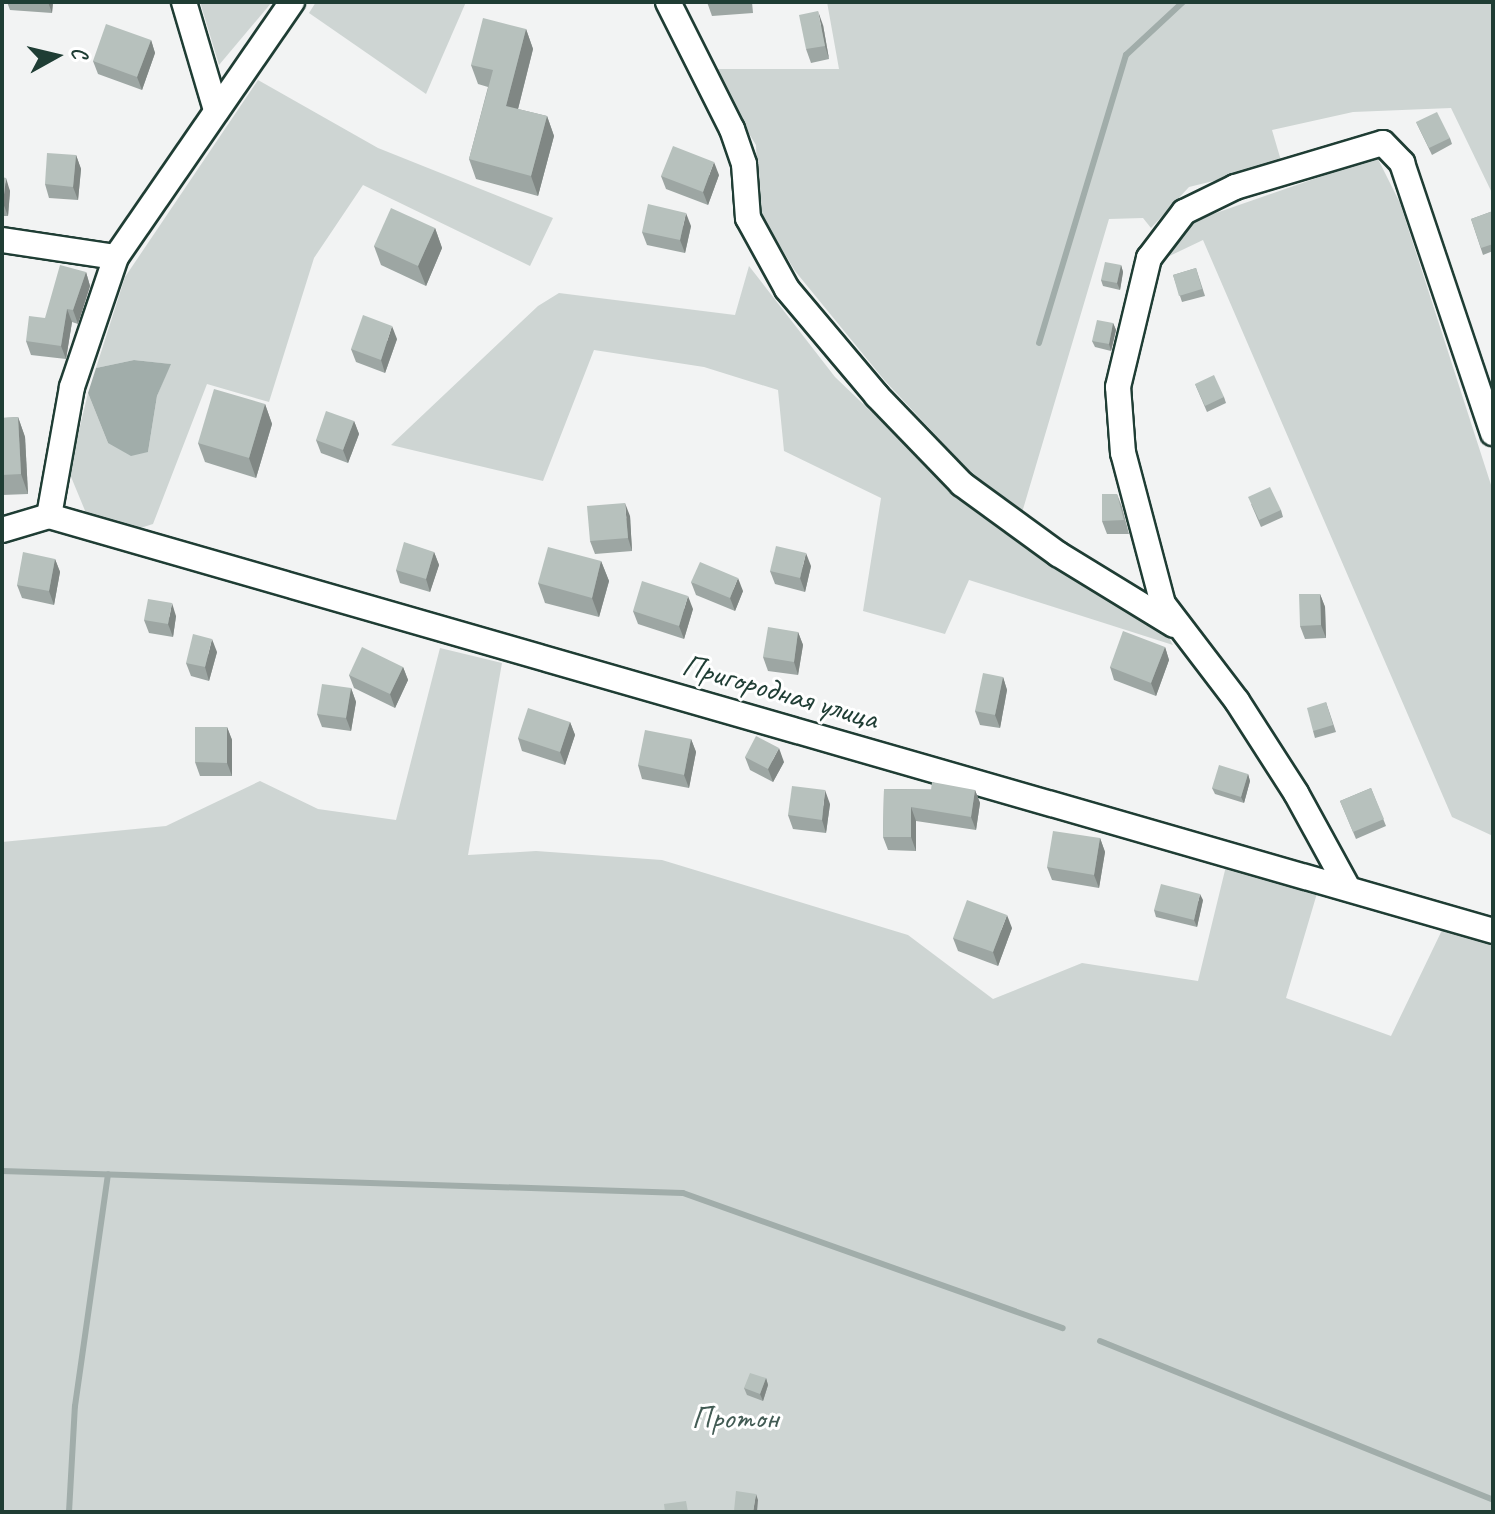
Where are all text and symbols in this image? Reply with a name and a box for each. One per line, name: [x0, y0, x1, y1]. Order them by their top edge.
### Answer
north arrow: [16, 16, 96, 96]
text: С: [65, 45, 94, 60]
street label: Пригородная улица: [677, 645, 883, 739]
park label: Протон: [692, 1399, 778, 1437]

